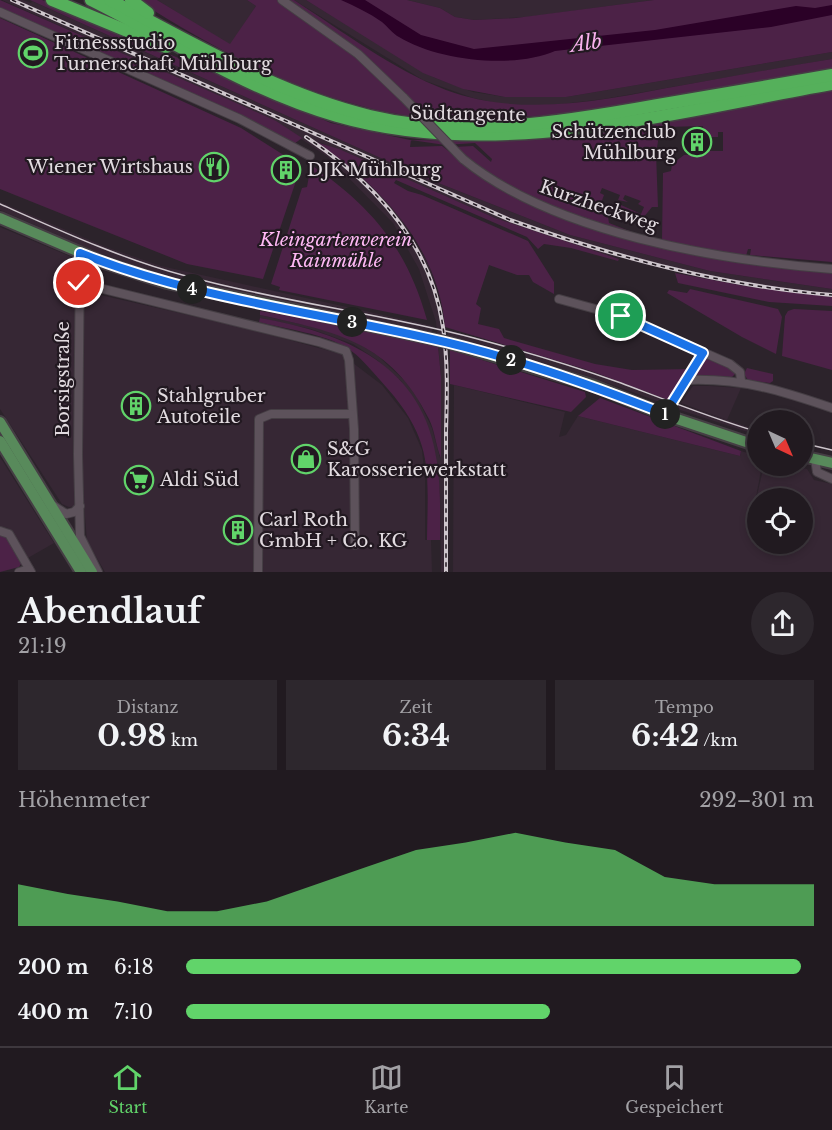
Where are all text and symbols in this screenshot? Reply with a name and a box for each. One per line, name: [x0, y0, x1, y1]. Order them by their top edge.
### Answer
water label: Alb: [566, 29, 603, 57]
place label: Fitnessstudio Turnerschaft Mühlburg: [54, 32, 272, 75]
sports icon: Fitnessstudio Turnerschaft Mühlburg: [17, 37, 49, 69]
street label: Südtangente: [410, 102, 526, 126]
place label: Schützenclub Mühlburg: [551, 121, 676, 164]
building icon: Schützenclub Mühlburg: [681, 126, 713, 158]
restaurant icon: Wiener Wirtshaus: [198, 151, 230, 183]
building icon: DJK Mühlburg: [270, 154, 302, 186]
place label: Wiener Wirtshaus: [26, 156, 193, 178]
place label: DJK Mühlburg: [307, 159, 442, 181]
street label: Kurzheckweg: [537, 175, 661, 237]
park label: Kleingartenverein Rainmühle: [259, 229, 412, 272]
pin: [53, 257, 104, 308]
icon: check: [62, 266, 95, 299]
pin: 4: [177, 274, 207, 304]
text: 4: [187, 279, 197, 299]
pin: [595, 290, 646, 341]
icon: arrive: [604, 299, 637, 332]
pin: 3: [337, 307, 367, 337]
text: 3: [347, 312, 357, 332]
street label: Borsigstraße: [52, 321, 74, 437]
pin: 2: [496, 345, 526, 375]
text: 2: [506, 350, 516, 370]
place label: Stahlgruber Autoteile: [156, 385, 266, 428]
building icon: Stahlgruber Autoteile: [120, 390, 152, 422]
pin: 1: [650, 399, 680, 429]
text: 1: [662, 404, 668, 424]
north arrow: [747, 410, 813, 476]
map controls: [747, 410, 813, 554]
place label: S&G Karosseriewerkstatt: [327, 438, 506, 481]
shop icon: S&G Karosseriewerkstatt: [290, 443, 322, 475]
supermarket icon: Aldi Süd: [123, 464, 155, 496]
place label: Aldi Süd: [159, 469, 239, 491]
button: locate: [747, 488, 813, 554]
place label: Carl Roth GmbH + Co. KG: [259, 509, 408, 552]
building icon: Carl Roth GmbH + Co. KG: [222, 514, 254, 546]
text: Abendlauf: [18, 591, 202, 632]
button: share: [751, 592, 814, 655]
text: 21:19: [18, 634, 67, 658]
text: Distanz: [117, 697, 179, 717]
text: Zeit: [399, 697, 432, 717]
text: Tempo: [655, 697, 714, 717]
text: 0.98: [97, 717, 166, 754]
text: 6:34: [382, 717, 450, 754]
text: 6:42: [631, 717, 699, 754]
text: km: [166, 730, 198, 750]
text: /km: [699, 730, 738, 750]
text: Höhenmeter: [18, 788, 150, 812]
text: 292–301 m: [699, 788, 814, 812]
text: 200 m: [18, 955, 89, 979]
text: 6:18: [114, 955, 154, 979]
text: 400 m: [18, 1000, 89, 1024]
text: 7:10: [114, 1000, 153, 1024]
tab: Start: [108, 1061, 147, 1117]
tab: Karte: [364, 1061, 408, 1117]
tab: Gespeichert: [625, 1061, 724, 1117]

